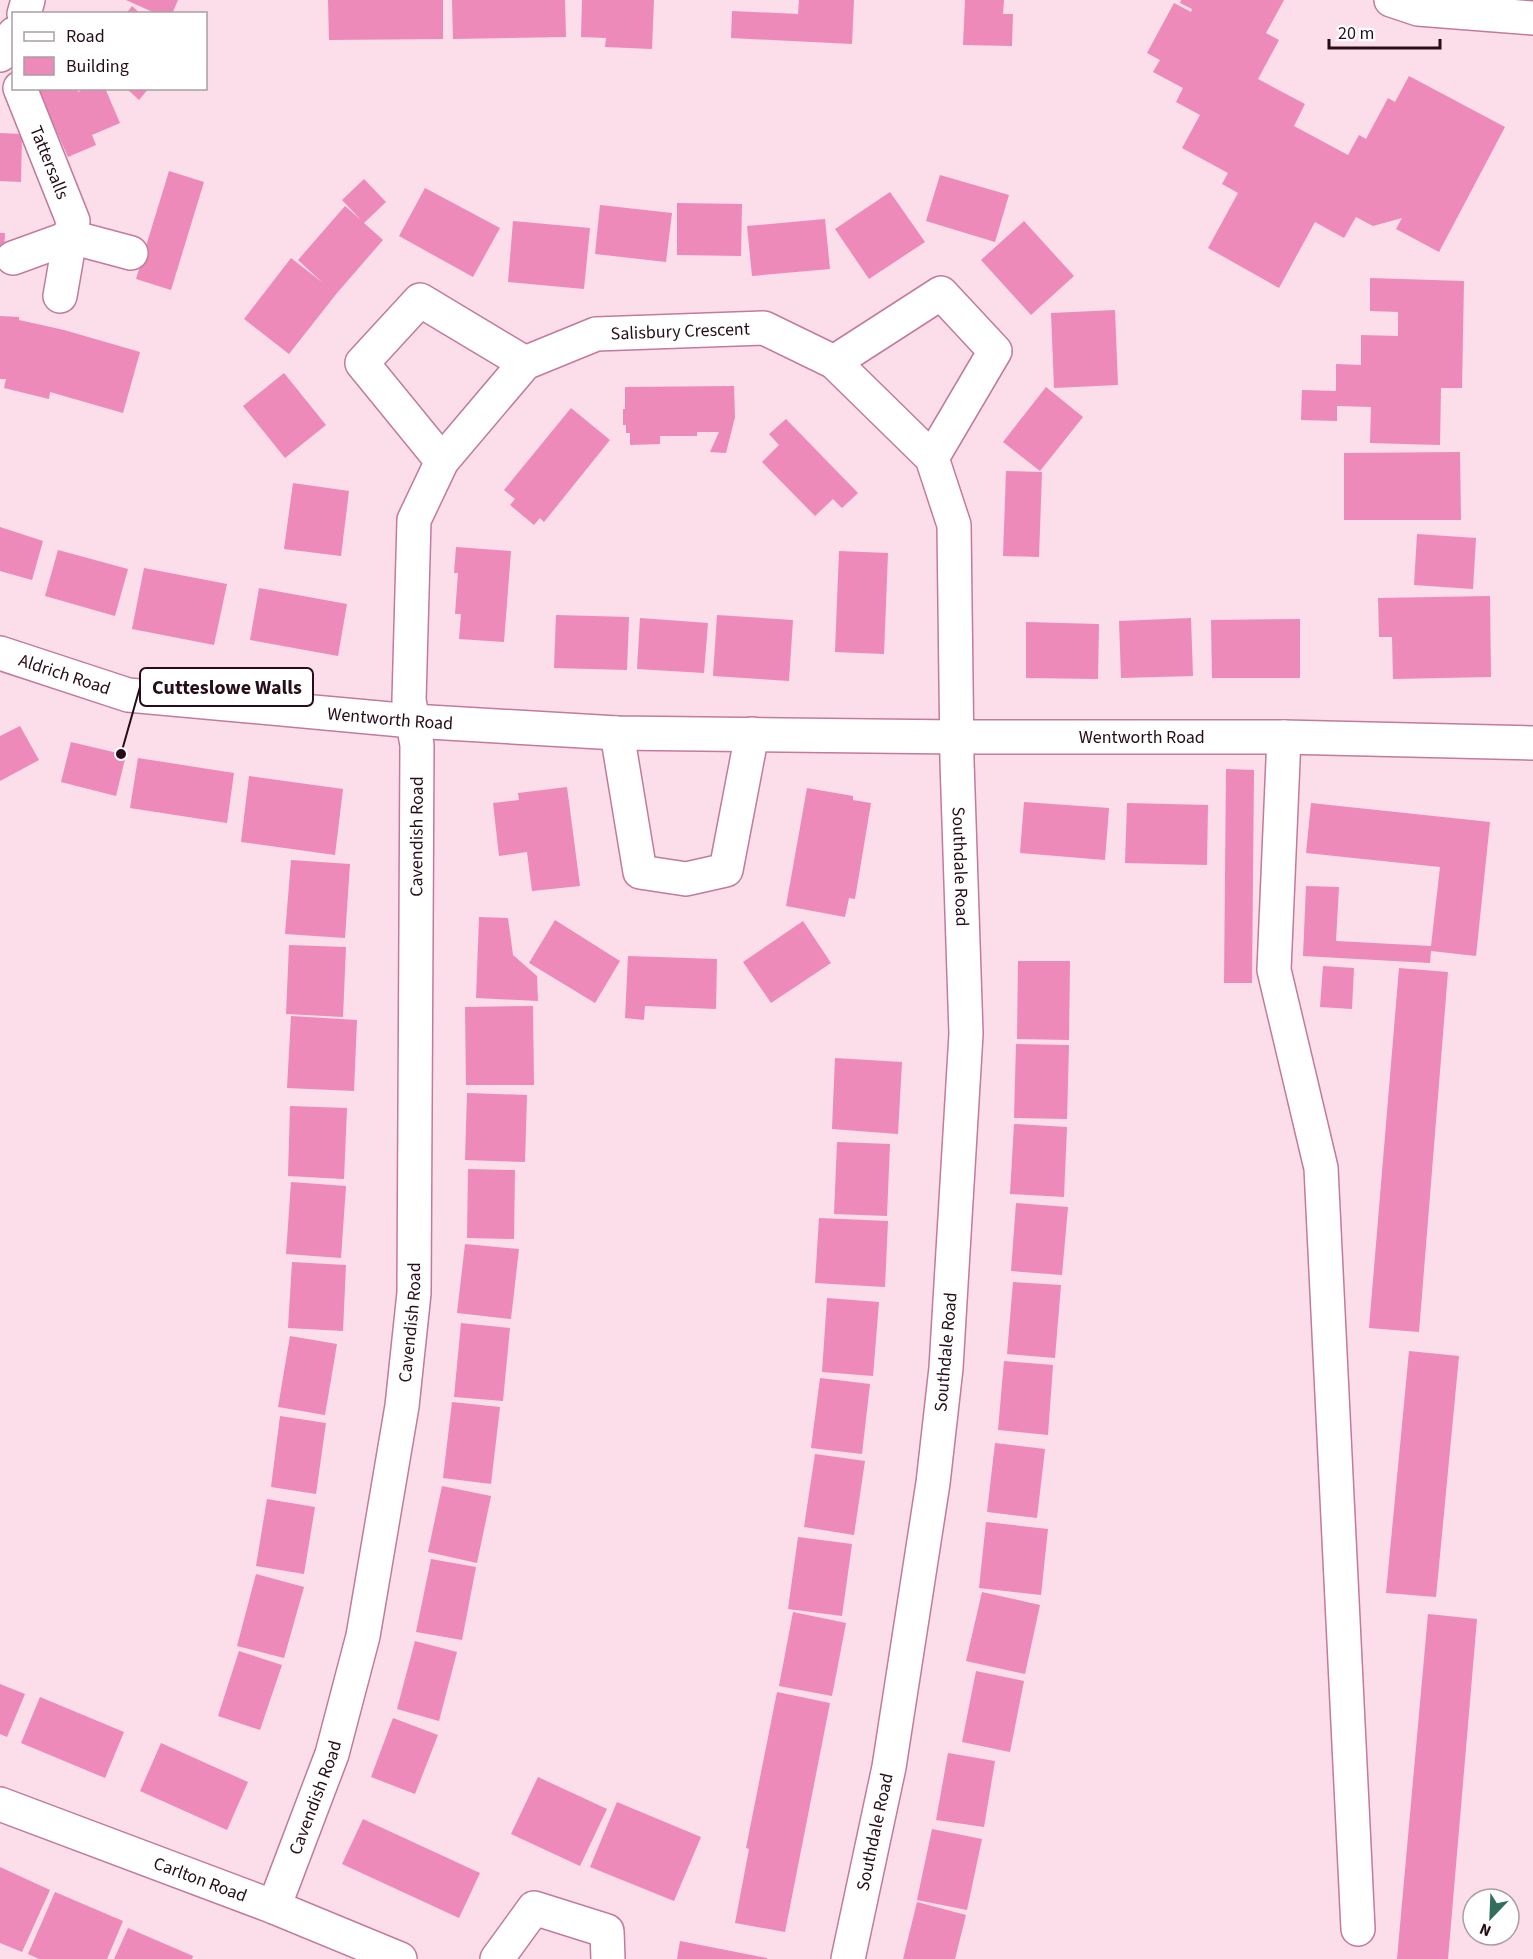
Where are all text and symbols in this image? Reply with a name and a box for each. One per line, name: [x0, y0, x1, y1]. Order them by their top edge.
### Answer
legend: [12, 12, 207, 90]
scale bar: [1329, 12, 1440, 50]
text: 20 m: [1338, 21, 1374, 46]
text: Road: [66, 24, 105, 49]
text: Building: [66, 54, 129, 79]
street label: Tattersalls: [24, 122, 76, 203]
street label: Salisbury Crescent: [610, 316, 750, 346]
street label: Aldrich Road: [15, 647, 114, 701]
callout: Cutteslowe Walls: [140, 668, 313, 706]
text: Cutteslowe Walls: [152, 674, 302, 702]
street label: Wentworth Road: [326, 701, 454, 736]
street label: Wentworth Road: [1079, 725, 1205, 750]
street label: Cavendish Road: [404, 776, 429, 897]
street label: Southdale Road: [946, 806, 975, 927]
street label: Cavendish Road: [392, 1262, 427, 1384]
street label: Southdale Road: [928, 1291, 964, 1413]
street label: Cavendish Road: [282, 1738, 348, 1858]
street label: Southdale Road: [850, 1771, 900, 1893]
street label: Carlton Road: [150, 1850, 251, 1908]
north arrow: [1461, 1887, 1521, 1947]
text: N: [1476, 1918, 1495, 1942]

